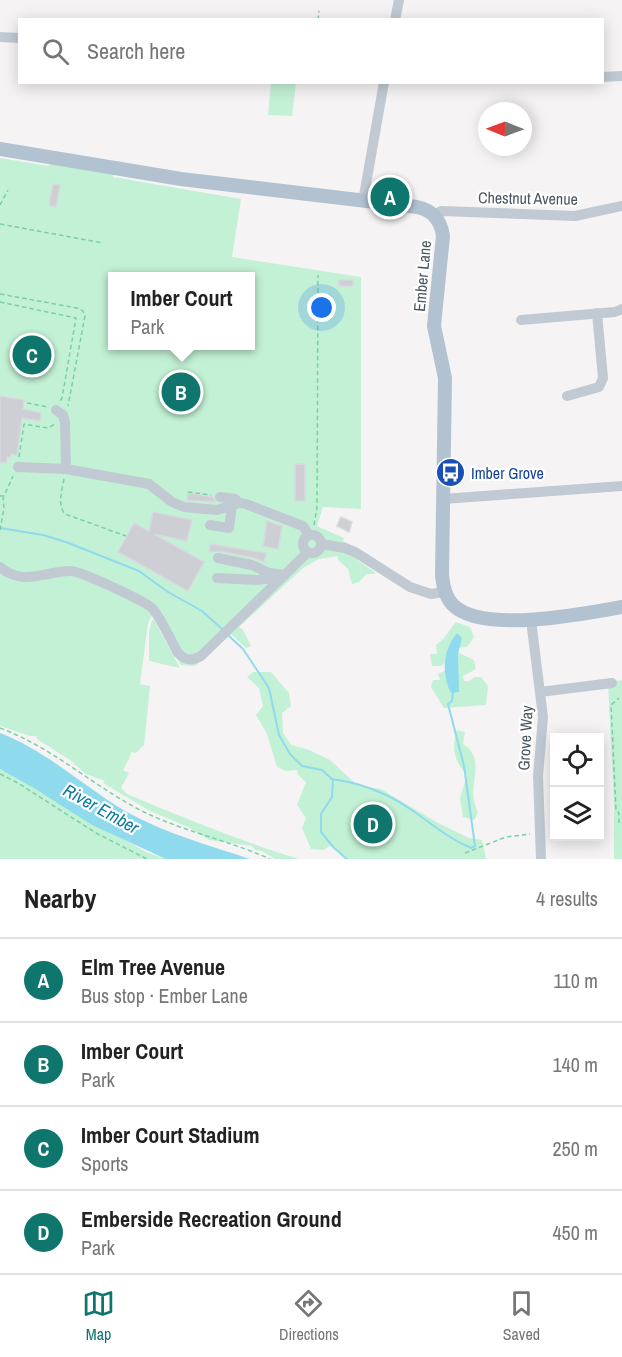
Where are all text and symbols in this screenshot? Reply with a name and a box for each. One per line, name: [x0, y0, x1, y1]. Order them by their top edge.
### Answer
search box: [18, 18, 604, 84]
icon: search: [39, 35, 72, 68]
text: Search here: [87, 36, 185, 66]
north arrow: [478, 102, 532, 156]
pin: A: [370, 174, 410, 220]
street label: Chestnut Avenue: [478, 186, 578, 210]
street label: Ember Lane: [408, 239, 436, 313]
popup: [108, 272, 255, 350]
text: Imber Court: [130, 283, 233, 313]
your location: [307, 293, 336, 322]
text: Park: [130, 313, 164, 340]
pin: C: [12, 332, 51, 378]
pin: B: [162, 370, 201, 414]
bus stop icon: Imber Grove: [434, 457, 466, 489]
place label: Imber Grove: [471, 462, 544, 484]
street label: Grove Way: [512, 704, 538, 771]
map controls: [550, 733, 604, 841]
button: locate: [550, 733, 604, 787]
water label: River Ember: [59, 778, 144, 840]
button: layers: [550, 787, 604, 841]
pin: D: [354, 802, 392, 846]
text: Nearby: [24, 881, 96, 916]
text: 4 results: [536, 885, 598, 912]
text: Elm Tree Avenue: [81, 952, 225, 982]
text: A: [38, 967, 49, 994]
text: 110 m: [554, 967, 598, 994]
text: Bus stop · Ember Lane: [81, 982, 248, 1009]
text: Imber Court: [81, 1036, 183, 1066]
text: B: [38, 1051, 49, 1078]
text: 140 m: [552, 1051, 598, 1078]
text: Park: [81, 1066, 115, 1093]
text: Imber Court Stadium: [81, 1120, 259, 1150]
text: C: [38, 1135, 49, 1162]
text: 250 m: [552, 1135, 598, 1162]
text: Sports: [81, 1150, 128, 1177]
text: Emberside Recreation Ground: [81, 1204, 342, 1234]
text: D: [38, 1219, 49, 1246]
text: 450 m: [552, 1219, 598, 1246]
text: Park: [81, 1234, 115, 1261]
tab: Map: [82, 1287, 115, 1345]
tab: Directions: [279, 1287, 339, 1345]
tab: Saved: [503, 1287, 540, 1345]

